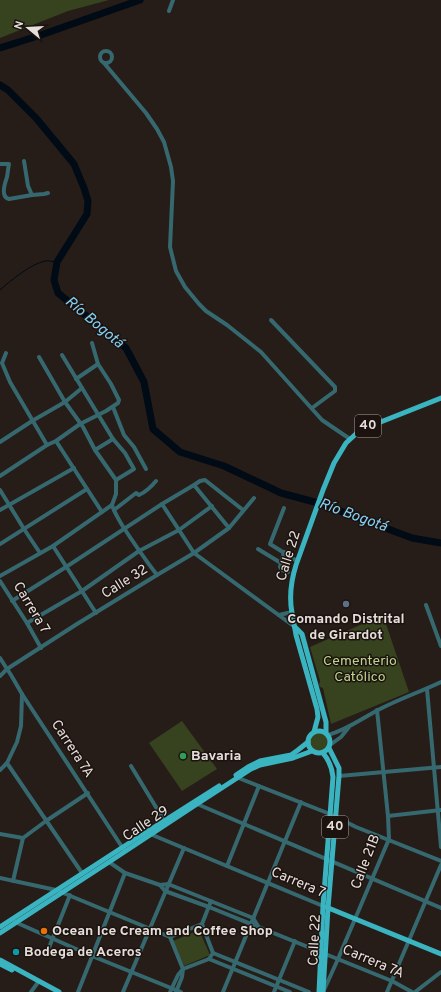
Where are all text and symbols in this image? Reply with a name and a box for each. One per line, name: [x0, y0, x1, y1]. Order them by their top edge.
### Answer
north arrow: [8, 8, 48, 48]
text: N: [12, 19, 27, 31]
water label: Río Bogotá: [61, 293, 128, 354]
road number: 40: [355, 415, 381, 437]
water label: Río Bogotá: [316, 495, 391, 538]
street label: Calle 22: [273, 529, 305, 583]
street label: Calle 32: [99, 561, 151, 603]
street label: Carrera 7: [9, 579, 53, 637]
marker: Comando Distrital de Girardot: [341, 599, 351, 609]
place label: Comando Distrital de Girardot: [287, 611, 405, 644]
park label: Cementerio Católico: [323, 653, 397, 686]
street label: Carrera 7A: [47, 717, 97, 781]
place label: Bavaria: [191, 748, 241, 765]
marker: Bavaria: [178, 751, 188, 761]
street label: Calle 29: [120, 803, 172, 845]
road number: 40: [322, 816, 348, 838]
street label: Calle 21B: [348, 832, 384, 892]
street label: Carrera 7: [268, 864, 328, 902]
street label: Calle 22: [305, 914, 325, 966]
place label: Ocean Ice Cream and Coffee Shop: [52, 923, 273, 940]
marker: Ocean Ice Cream and Coffee Shop: [39, 926, 49, 936]
street label: Carrera 7A: [340, 941, 406, 983]
place label: Bodega de Aceros: [24, 944, 142, 961]
marker: Bodega de Aceros: [11, 947, 21, 957]

